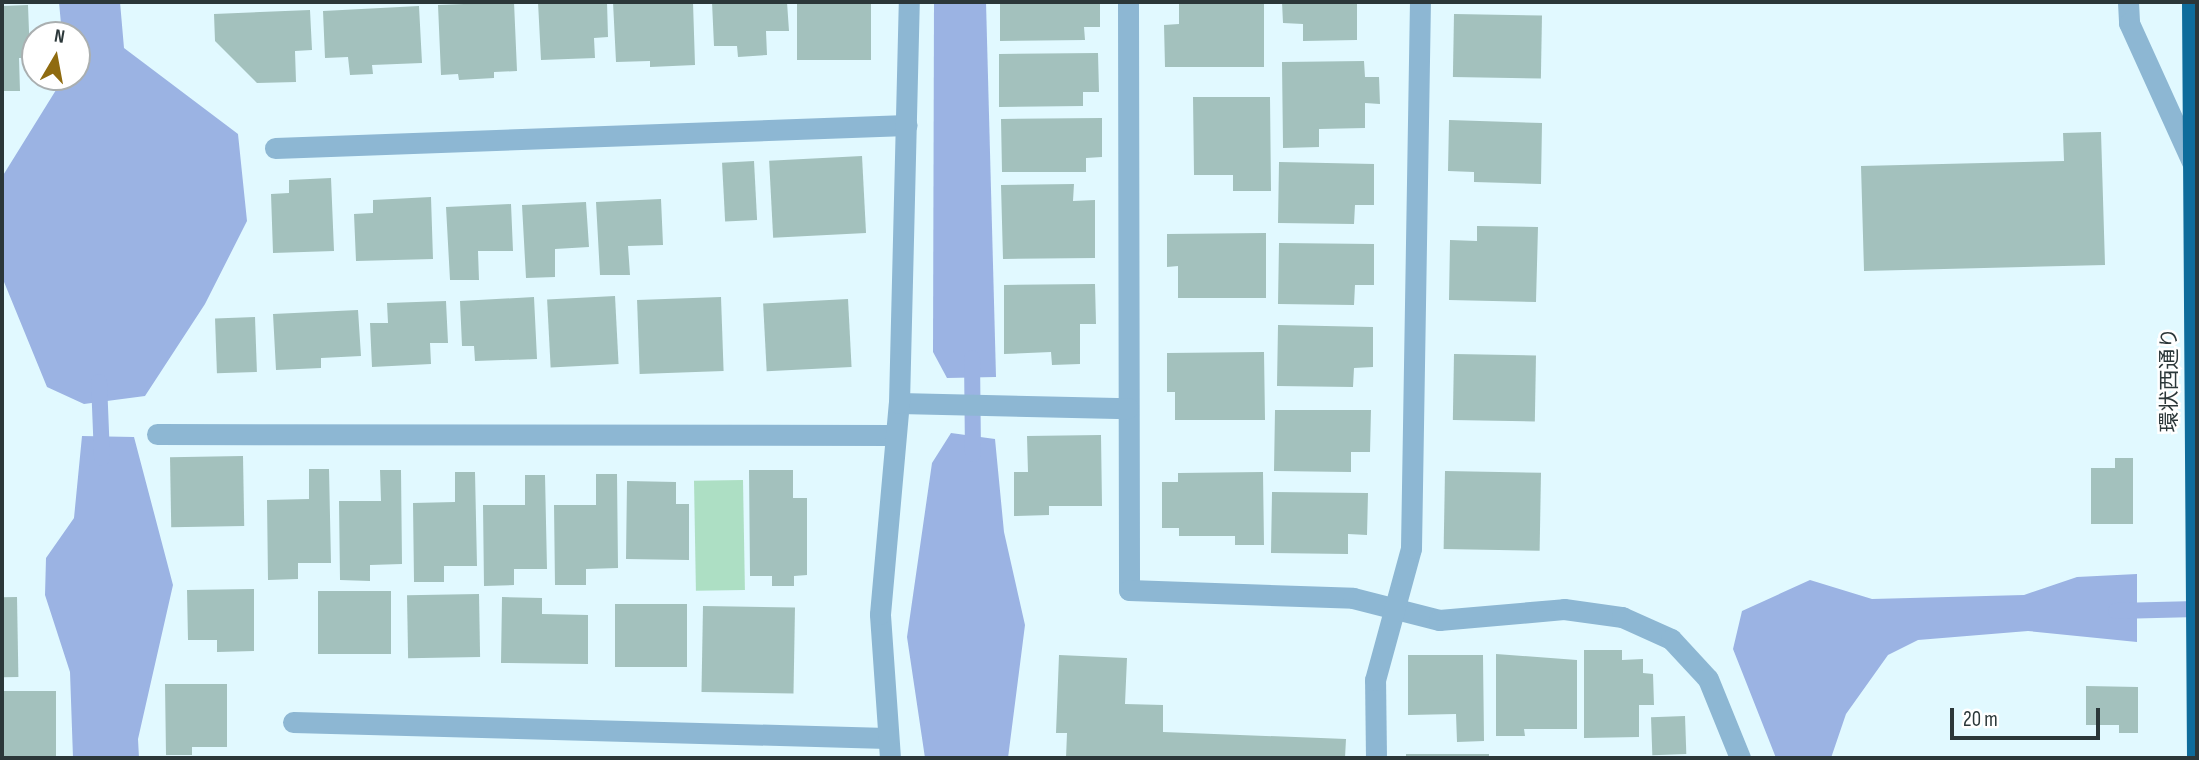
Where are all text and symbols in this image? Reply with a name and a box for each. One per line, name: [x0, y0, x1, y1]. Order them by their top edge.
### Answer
north arrow: [21, 21, 91, 91]
text: N: [52, 25, 66, 49]
street label: 環状西通り: [2157, 328, 2183, 432]
scale bar: [1954, 694, 2104, 738]
text: 20 m: [1963, 707, 1998, 732]

